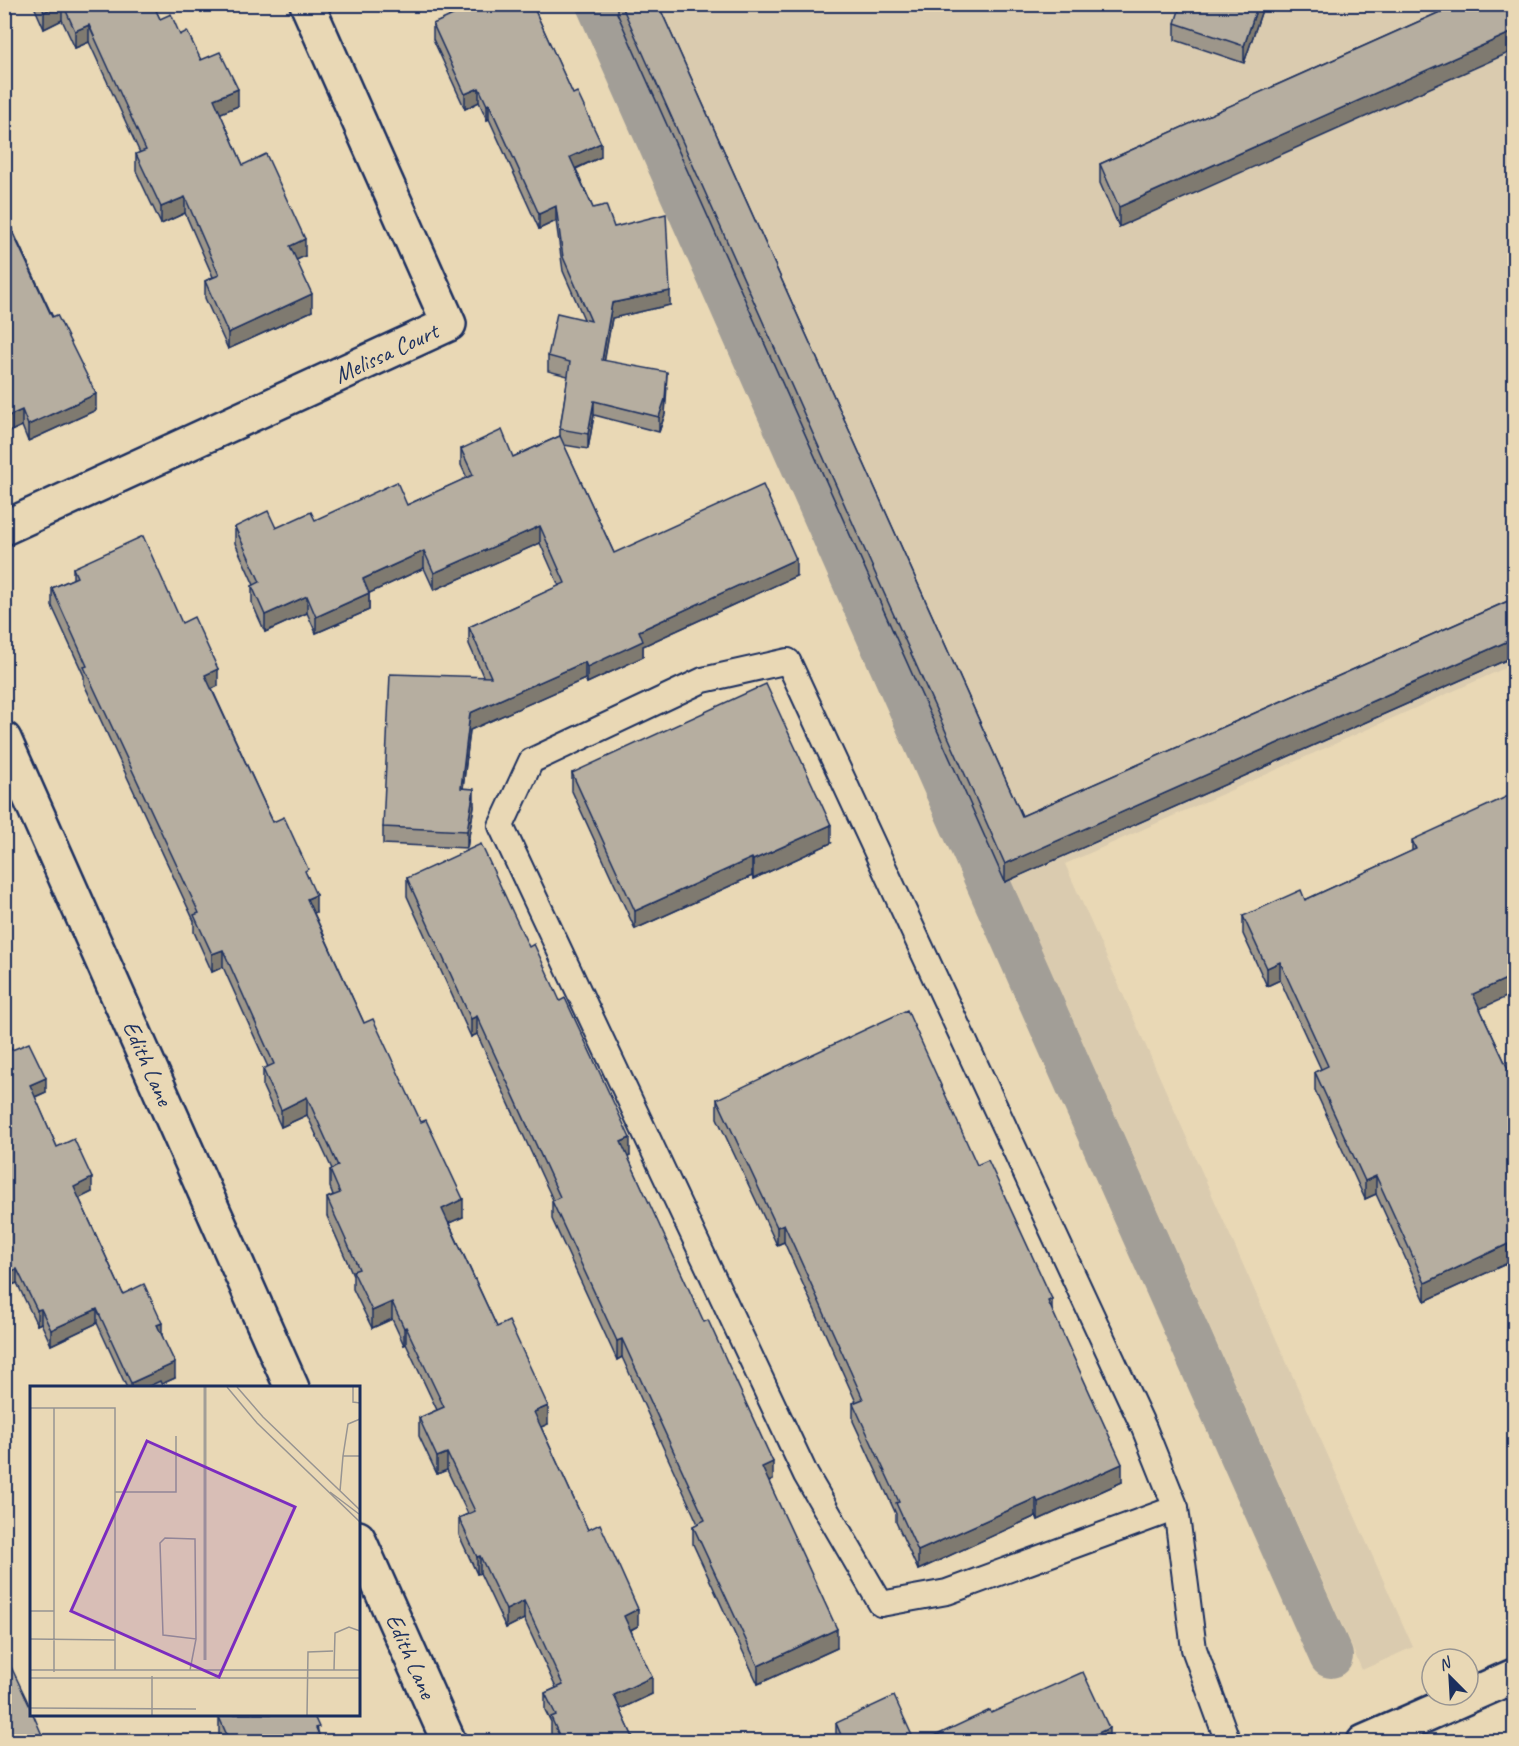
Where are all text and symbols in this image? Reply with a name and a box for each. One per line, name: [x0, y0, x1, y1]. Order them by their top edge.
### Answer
street label: Melissa Court: [329, 315, 445, 390]
street label: Edith Lane: [116, 1016, 181, 1112]
inset map: [30, 1386, 360, 1716]
street label: Edith Lane: [379, 1609, 444, 1705]
north arrow: [1420, 1647, 1480, 1707]
text: N: [1436, 1652, 1456, 1675]

